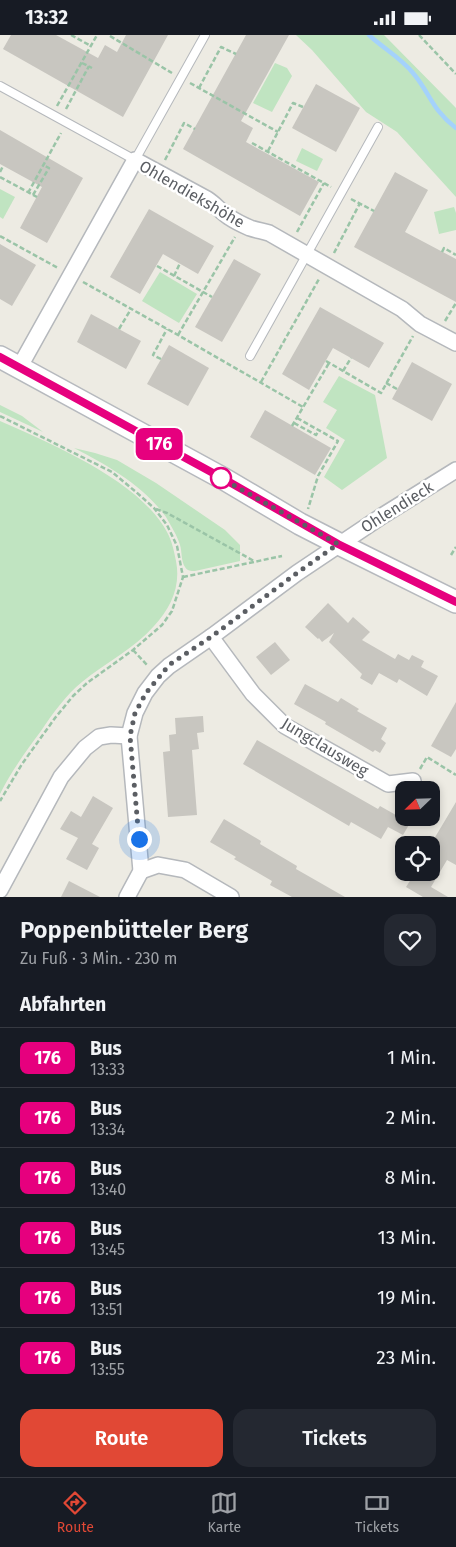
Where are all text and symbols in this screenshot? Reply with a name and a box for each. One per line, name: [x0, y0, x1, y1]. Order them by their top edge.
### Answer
text: 13:32: [25, 6, 68, 29]
street label: Ohlendiekshöhe: [136, 156, 248, 232]
line badge: 176: [130, 428, 188, 460]
text: 176: [146, 433, 172, 455]
unlabelled marker: [210, 467, 232, 489]
street label: Ohlendieck: [357, 477, 437, 537]
street label: Jungclausweg: [278, 714, 372, 781]
north arrow: [395, 781, 440, 826]
map controls: [395, 781, 440, 881]
your location: [127, 827, 152, 852]
button: locate: [395, 836, 440, 881]
button: heart: [384, 914, 436, 966]
text: Poppenbütteler Berg: [20, 916, 248, 944]
text: Zu Fuß · 3 Min. · 230 m: [20, 949, 177, 968]
text: Abfahrten: [20, 993, 106, 1016]
text: Bus: [90, 1037, 122, 1060]
text: 1 Min.: [387, 1046, 436, 1069]
text: 176: [34, 1047, 61, 1069]
text: 13:33: [90, 1060, 125, 1079]
text: Bus: [90, 1097, 122, 1120]
text: 2 Min.: [386, 1106, 436, 1129]
text: 176: [34, 1107, 61, 1129]
text: 13:34: [90, 1120, 125, 1139]
text: Bus: [90, 1157, 122, 1180]
text: 8 Min.: [385, 1166, 436, 1189]
text: 176: [34, 1167, 61, 1189]
text: 13:40: [90, 1180, 126, 1199]
text: Bus: [90, 1217, 122, 1240]
text: 13 Min.: [377, 1226, 436, 1249]
text: 176: [34, 1227, 61, 1249]
text: 13:45: [90, 1240, 125, 1259]
text: Bus: [90, 1277, 122, 1300]
text: 19 Min.: [377, 1286, 436, 1309]
text: 176: [34, 1287, 61, 1309]
text: 13:51: [90, 1300, 123, 1319]
text: Bus: [90, 1337, 122, 1360]
text: 23 Min.: [376, 1346, 436, 1369]
text: 176: [34, 1347, 61, 1369]
text: 13:55: [90, 1360, 125, 1379]
button: Route: [20, 1409, 223, 1467]
button: Tickets: [233, 1409, 436, 1467]
tab: Route: [57, 1489, 94, 1536]
tab: Karte: [208, 1489, 241, 1536]
tab: Tickets: [355, 1489, 399, 1536]

